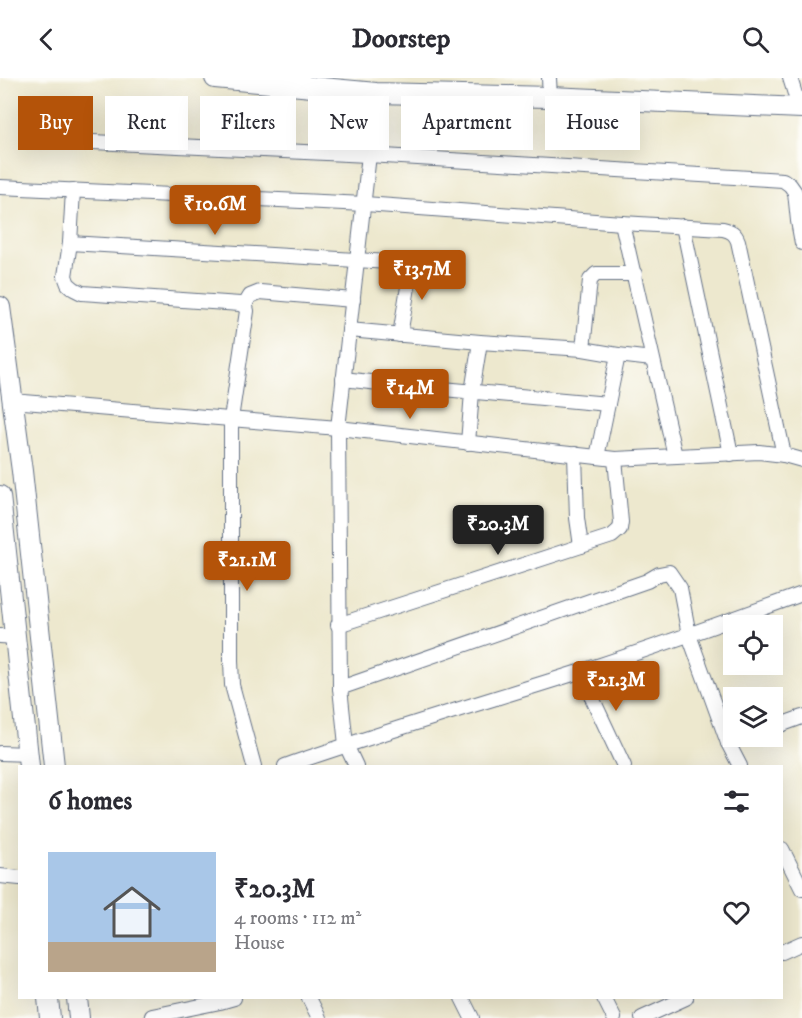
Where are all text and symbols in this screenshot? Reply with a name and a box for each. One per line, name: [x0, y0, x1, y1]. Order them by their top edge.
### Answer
text: Doorstep: [352, 22, 450, 56]
icon: back: [30, 23, 63, 56]
icon: search: [739, 23, 772, 56]
chip: Buy: [18, 96, 93, 150]
chip: Rent: [105, 96, 188, 150]
chip: Filters: [200, 96, 296, 150]
chip: New: [308, 96, 389, 150]
chip: Apartment: [401, 96, 533, 150]
chip: House: [545, 96, 640, 150]
pin: ₹10.6M: [166, 185, 264, 236]
text: ₹10.6M: [184, 192, 246, 217]
pin: ₹13.7M: [373, 250, 471, 301]
text: ₹13.7M: [393, 257, 451, 282]
pin: ₹14M: [374, 369, 446, 420]
text: ₹14M: [386, 376, 434, 401]
pin: ₹20.3M: [449, 505, 547, 556]
text: ₹20.3M: [467, 512, 529, 537]
pin: ₹21.1M: [198, 541, 296, 592]
text: ₹21.1M: [218, 548, 276, 573]
map controls: [723, 615, 783, 747]
button: locate: [723, 615, 783, 675]
pin: ₹21.3M: [567, 661, 665, 712]
text: ₹21.3M: [586, 668, 646, 693]
button: layers: [723, 687, 783, 747]
text: 6 homes: [48, 785, 132, 818]
icon: filters: [720, 785, 753, 818]
text: ₹20.3M: [234, 873, 315, 906]
icon: home: [96, 876, 168, 948]
icon: heart: [720, 896, 753, 929]
text: 4 rooms · 112 m²: [234, 906, 362, 931]
text: House: [234, 931, 285, 956]

